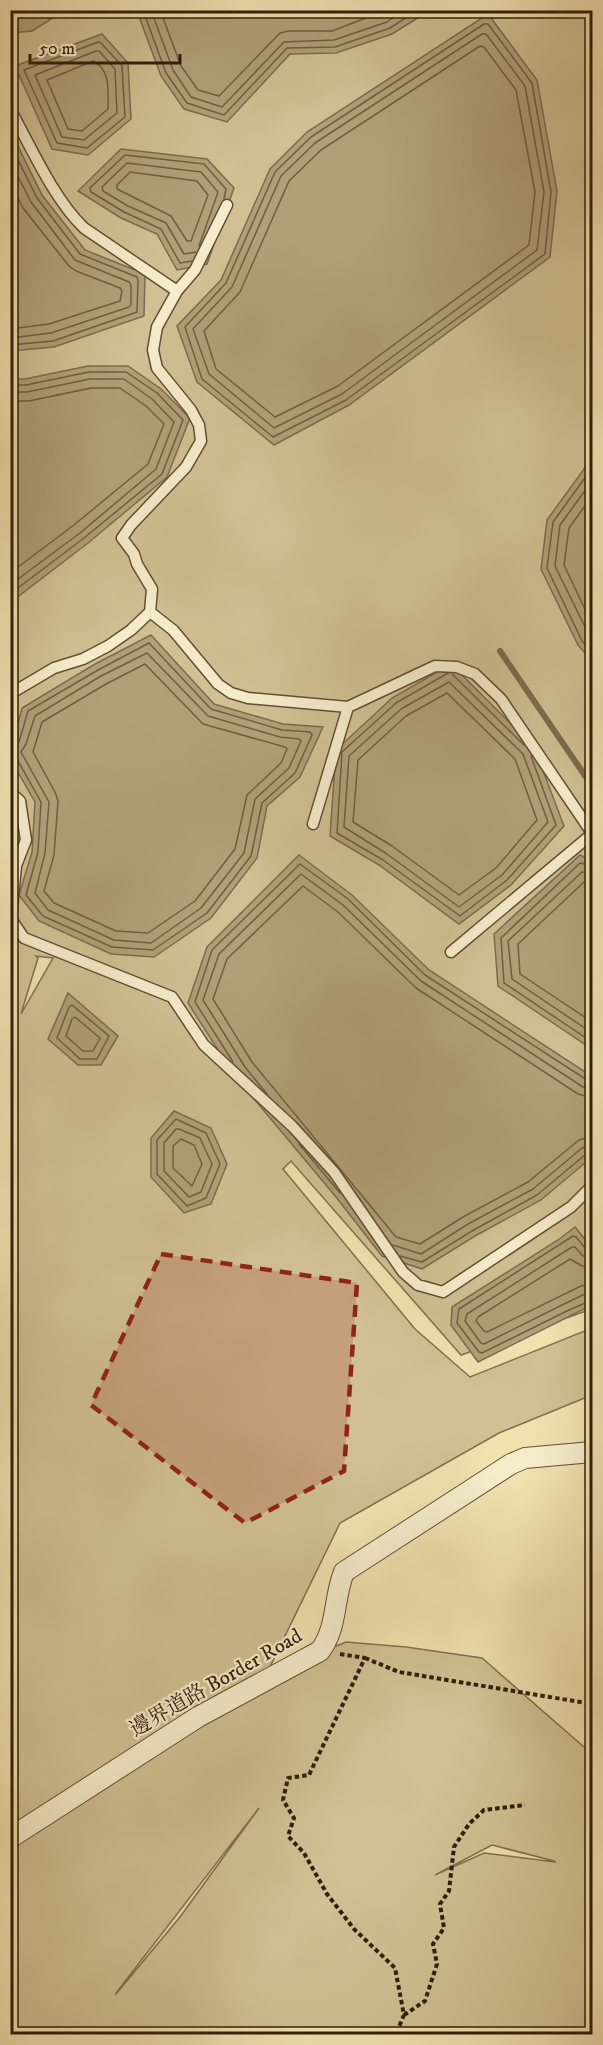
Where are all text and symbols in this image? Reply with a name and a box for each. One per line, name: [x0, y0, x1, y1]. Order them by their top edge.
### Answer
scale bar: [30, 27, 180, 65]
text: 50 m: [39, 38, 75, 60]
street label: 邊界道路 Border Road: [125, 1623, 307, 1743]

